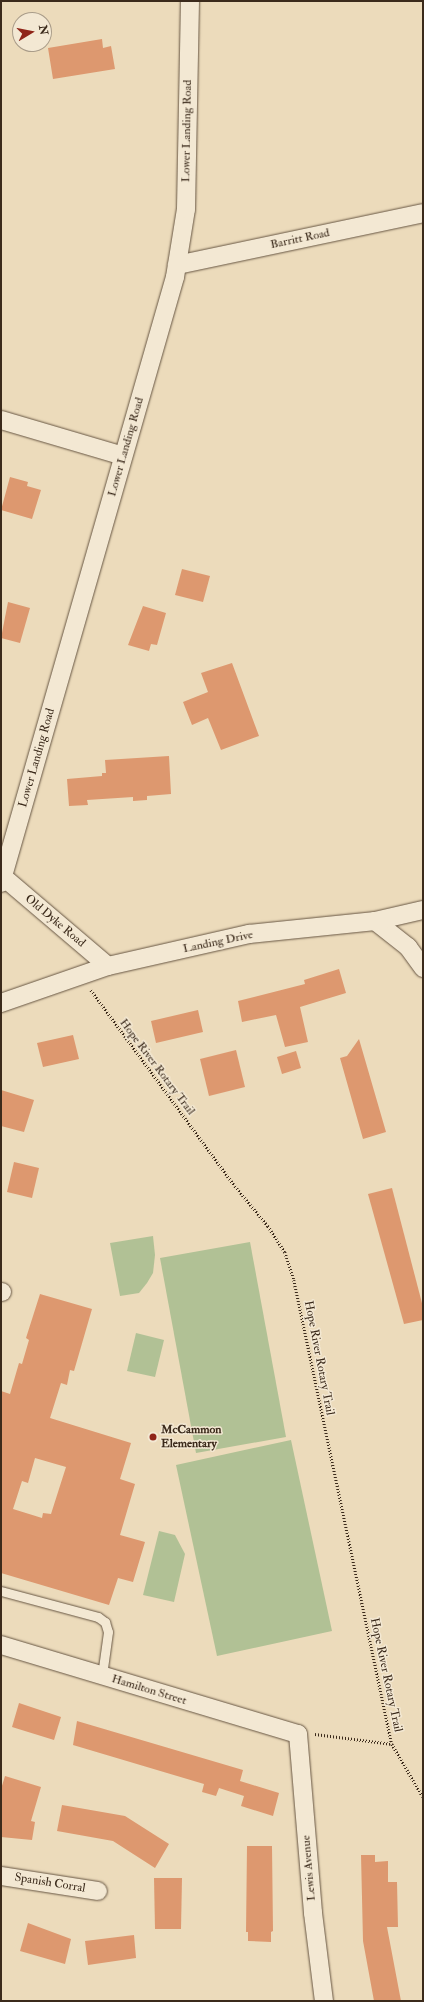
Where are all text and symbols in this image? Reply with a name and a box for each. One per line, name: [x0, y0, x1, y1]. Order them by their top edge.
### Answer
north arrow: [12, 12, 52, 52]
text: N: [36, 24, 51, 36]
street label: Lower Landing Road: [179, 80, 195, 182]
street label: Barritt Road: [269, 226, 331, 252]
street label: Lower Landing Road: [105, 396, 147, 498]
street label: Lower Landing Road: [16, 707, 58, 809]
street label: Old Dyke Road: [22, 892, 88, 950]
street label: Landing Drive: [182, 928, 254, 956]
street label: Hope River Rotary Trail: [116, 1016, 198, 1118]
street label: Hope River Rotary Trail: [301, 1299, 337, 1417]
place label: McCammon Elementary: [161, 1423, 221, 1451]
marker: McCammon Elementary: [148, 1432, 158, 1442]
street label: Hope River Rotary Trail: [367, 1617, 405, 1733]
street label: Hamilton Street: [110, 1672, 188, 1708]
street label: Lewis Avenue: [299, 1835, 319, 1901]
street label: Spanish Corral: [14, 1870, 86, 1896]

